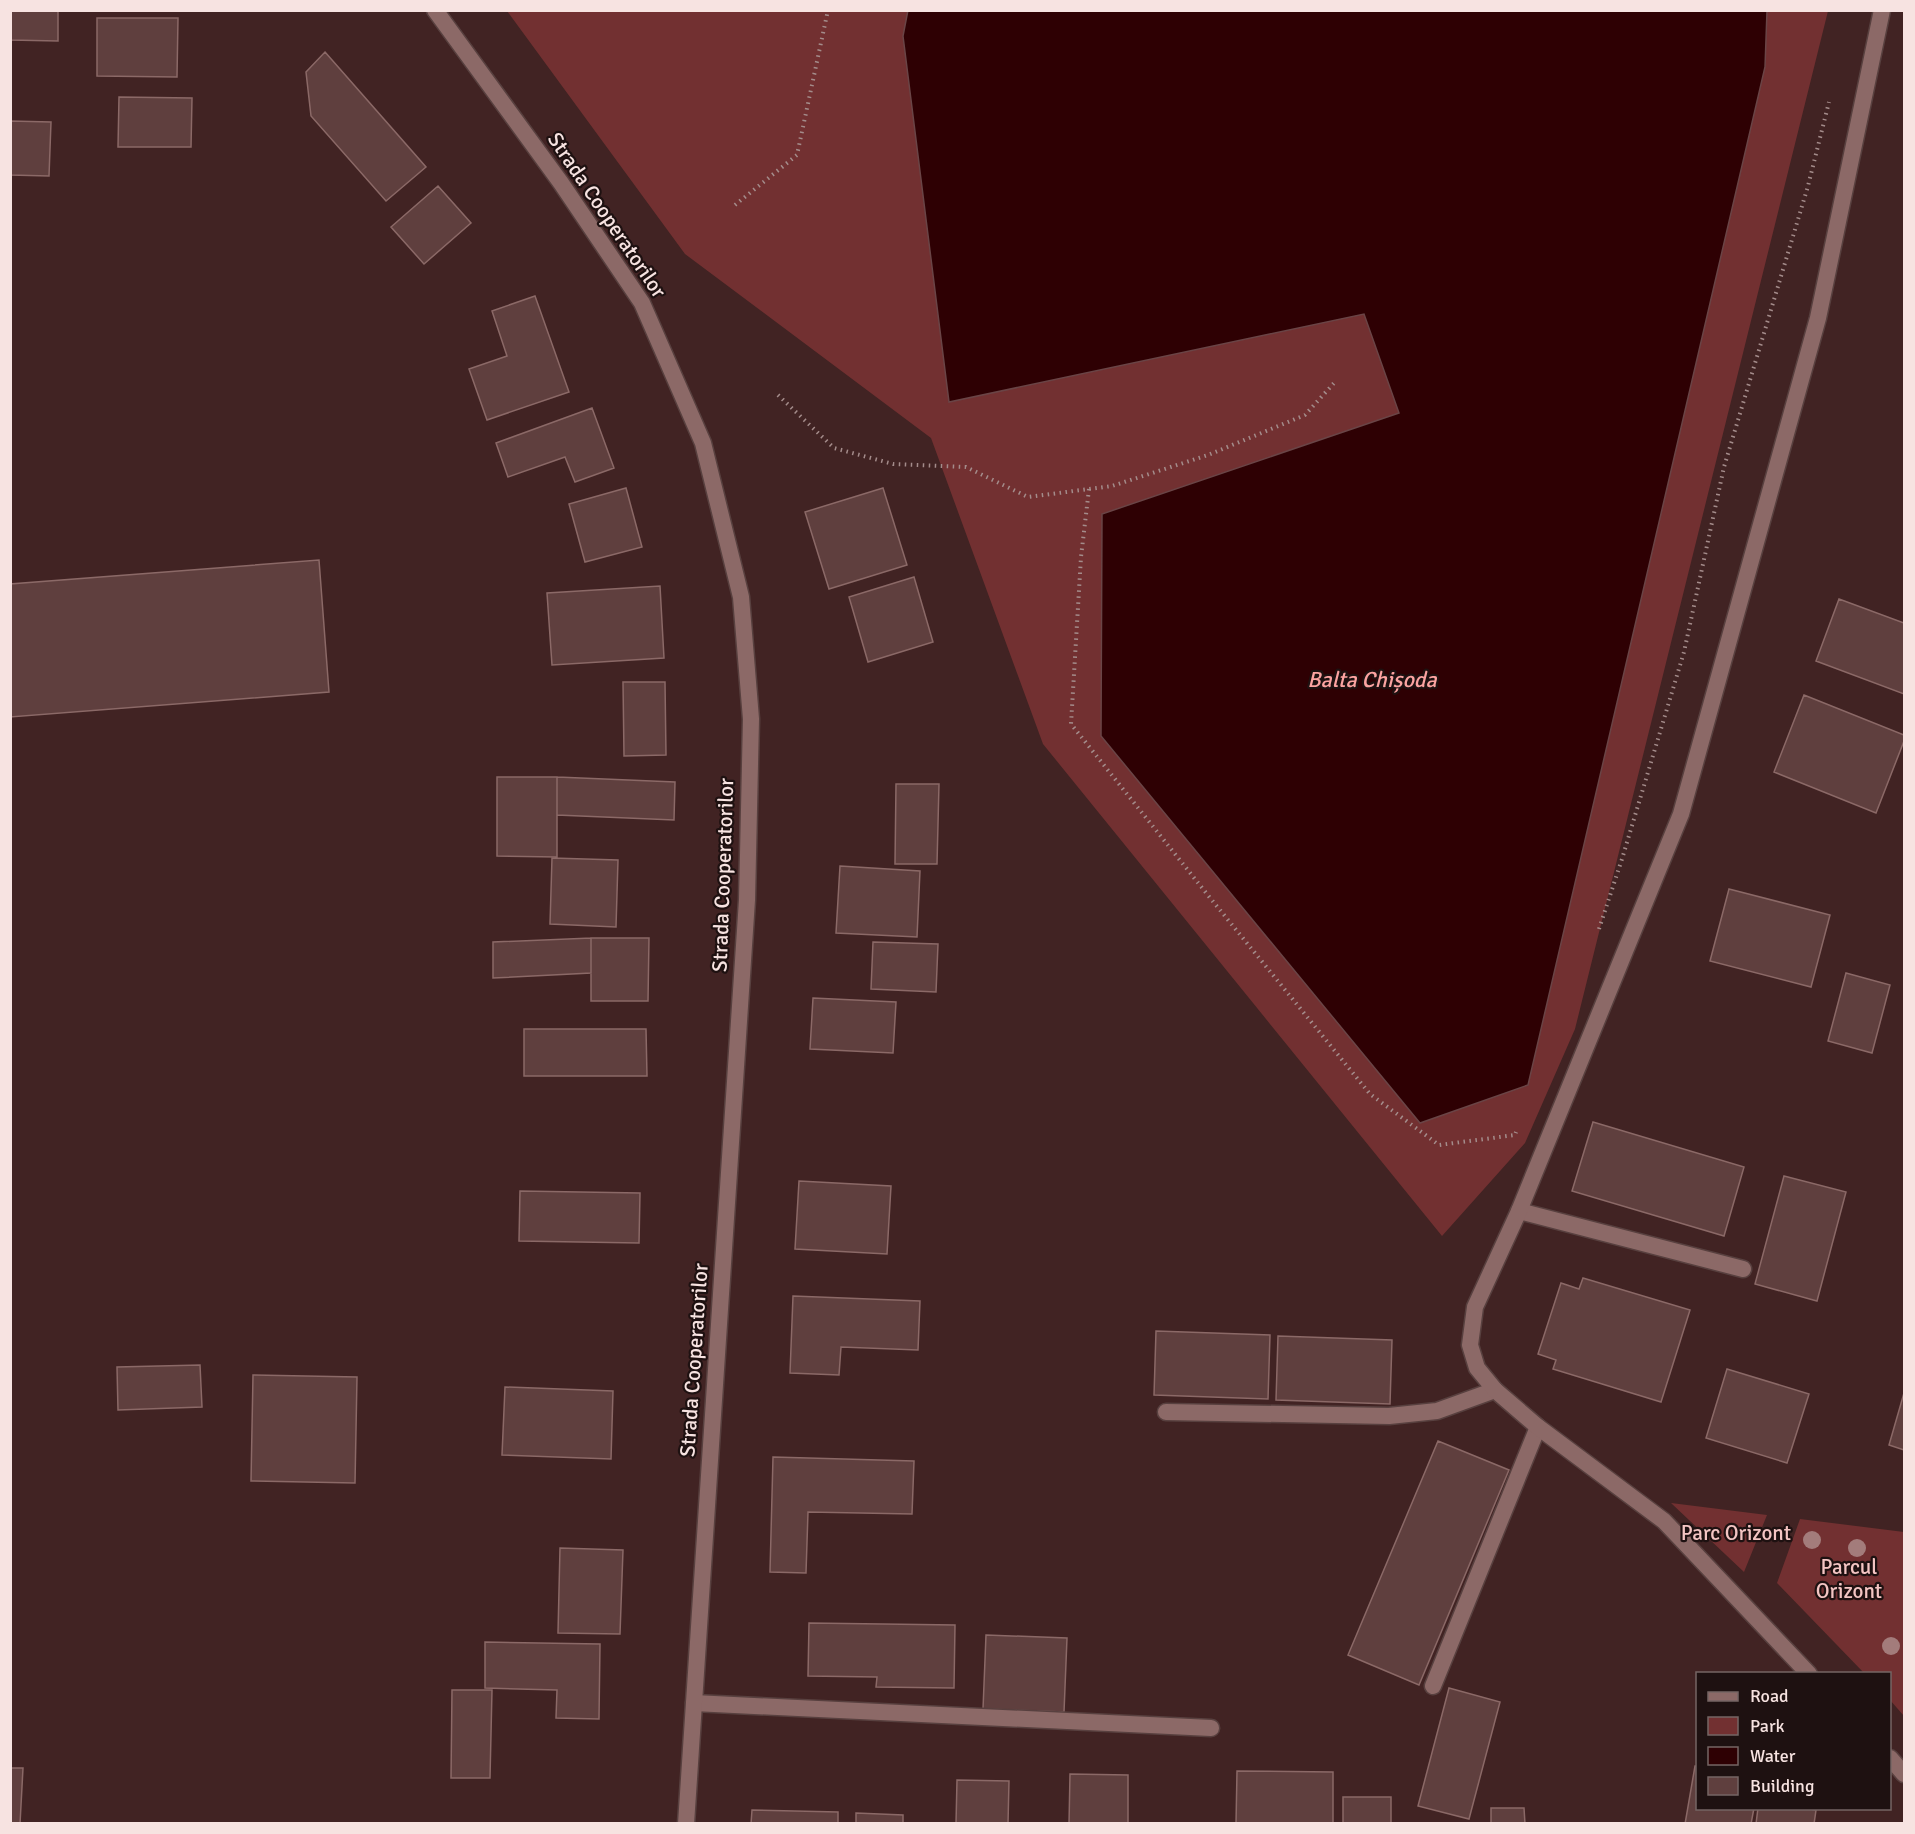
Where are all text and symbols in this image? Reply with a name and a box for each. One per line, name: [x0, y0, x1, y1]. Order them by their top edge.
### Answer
street label: Strada Cooperatorilor: [542, 127, 672, 303]
water label: Balta Chișoda: [1307, 666, 1438, 693]
street label: Strada Cooperatorilor: [707, 777, 739, 972]
street label: Strada Cooperatorilor: [674, 1262, 714, 1458]
park label: Parc Orizont: [1681, 1520, 1791, 1546]
park label: Parcul Orizont: [1816, 1554, 1882, 1604]
legend: [1696, 1672, 1891, 1810]
text: Road: [1750, 1685, 1789, 1707]
text: Park: [1750, 1715, 1785, 1737]
text: Water: [1750, 1745, 1796, 1767]
text: Building: [1750, 1775, 1814, 1797]

